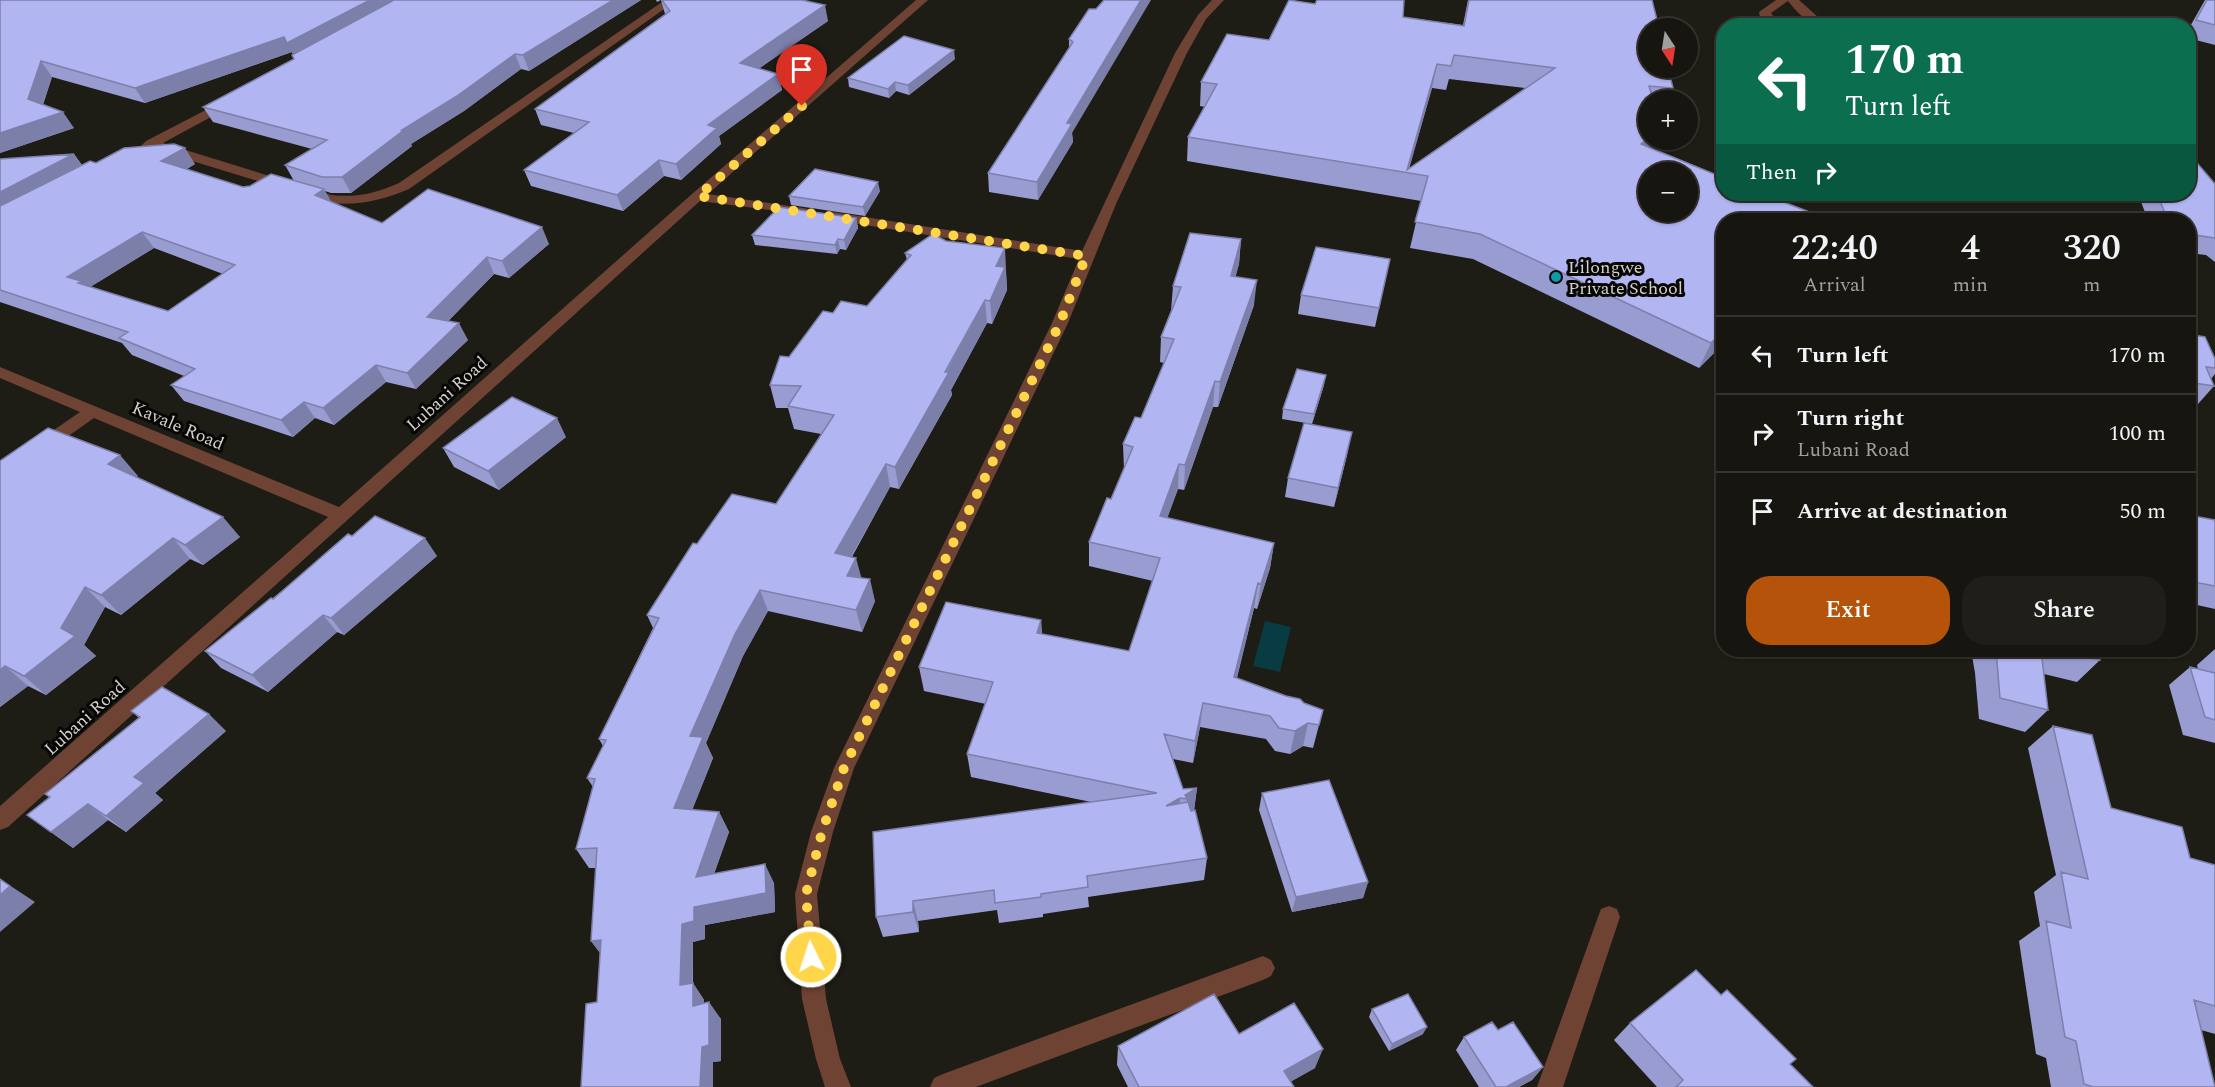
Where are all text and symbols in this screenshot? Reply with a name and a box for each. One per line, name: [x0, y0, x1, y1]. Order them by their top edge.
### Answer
north arrow: [1638, 18, 1698, 78]
map controls: [1638, 18, 1698, 222]
text: 170 m: [1845, 29, 1964, 92]
icon: left: [1746, 42, 1824, 120]
pin: [776, 44, 827, 106]
icon: arrive: [785, 53, 818, 86]
text: Turn left: [1845, 86, 1951, 128]
button: +: [1638, 90, 1698, 150]
text: Then: [1746, 156, 1797, 189]
icon: right: [1809, 156, 1842, 189]
button: −: [1638, 162, 1698, 222]
text: 22:40: [1791, 221, 1878, 276]
text: 4: [1961, 221, 1980, 276]
text: 320: [2063, 221, 2121, 276]
place label: Lilongwe Private School: [1568, 254, 1683, 302]
marker: Lilongwe Private School: [1549, 270, 1563, 284]
text: Arrival: [1803, 270, 1866, 300]
text: min: [1953, 270, 1988, 300]
text: m: [2083, 270, 2101, 300]
icon: left: [1746, 339, 1779, 372]
text: Turn left: [1797, 339, 1889, 372]
text: 170 m: [2109, 339, 2166, 372]
street label: Lubani Road: [400, 350, 494, 438]
street label: Kavale Road: [128, 394, 228, 458]
text: Turn right: [1797, 402, 1904, 435]
icon: right: [1746, 417, 1779, 450]
text: 100 m: [2109, 417, 2166, 450]
text: Lubani Road: [1797, 435, 1910, 465]
icon: arrive: [1746, 495, 1779, 528]
text: Arrive at destination: [1797, 495, 2008, 528]
text: 50 m: [2120, 495, 2166, 528]
button: Exit: [1746, 576, 1950, 645]
button: Share: [1962, 576, 2166, 645]
street label: Lubani Road: [38, 674, 132, 762]
position arrow: [779, 925, 843, 989]

